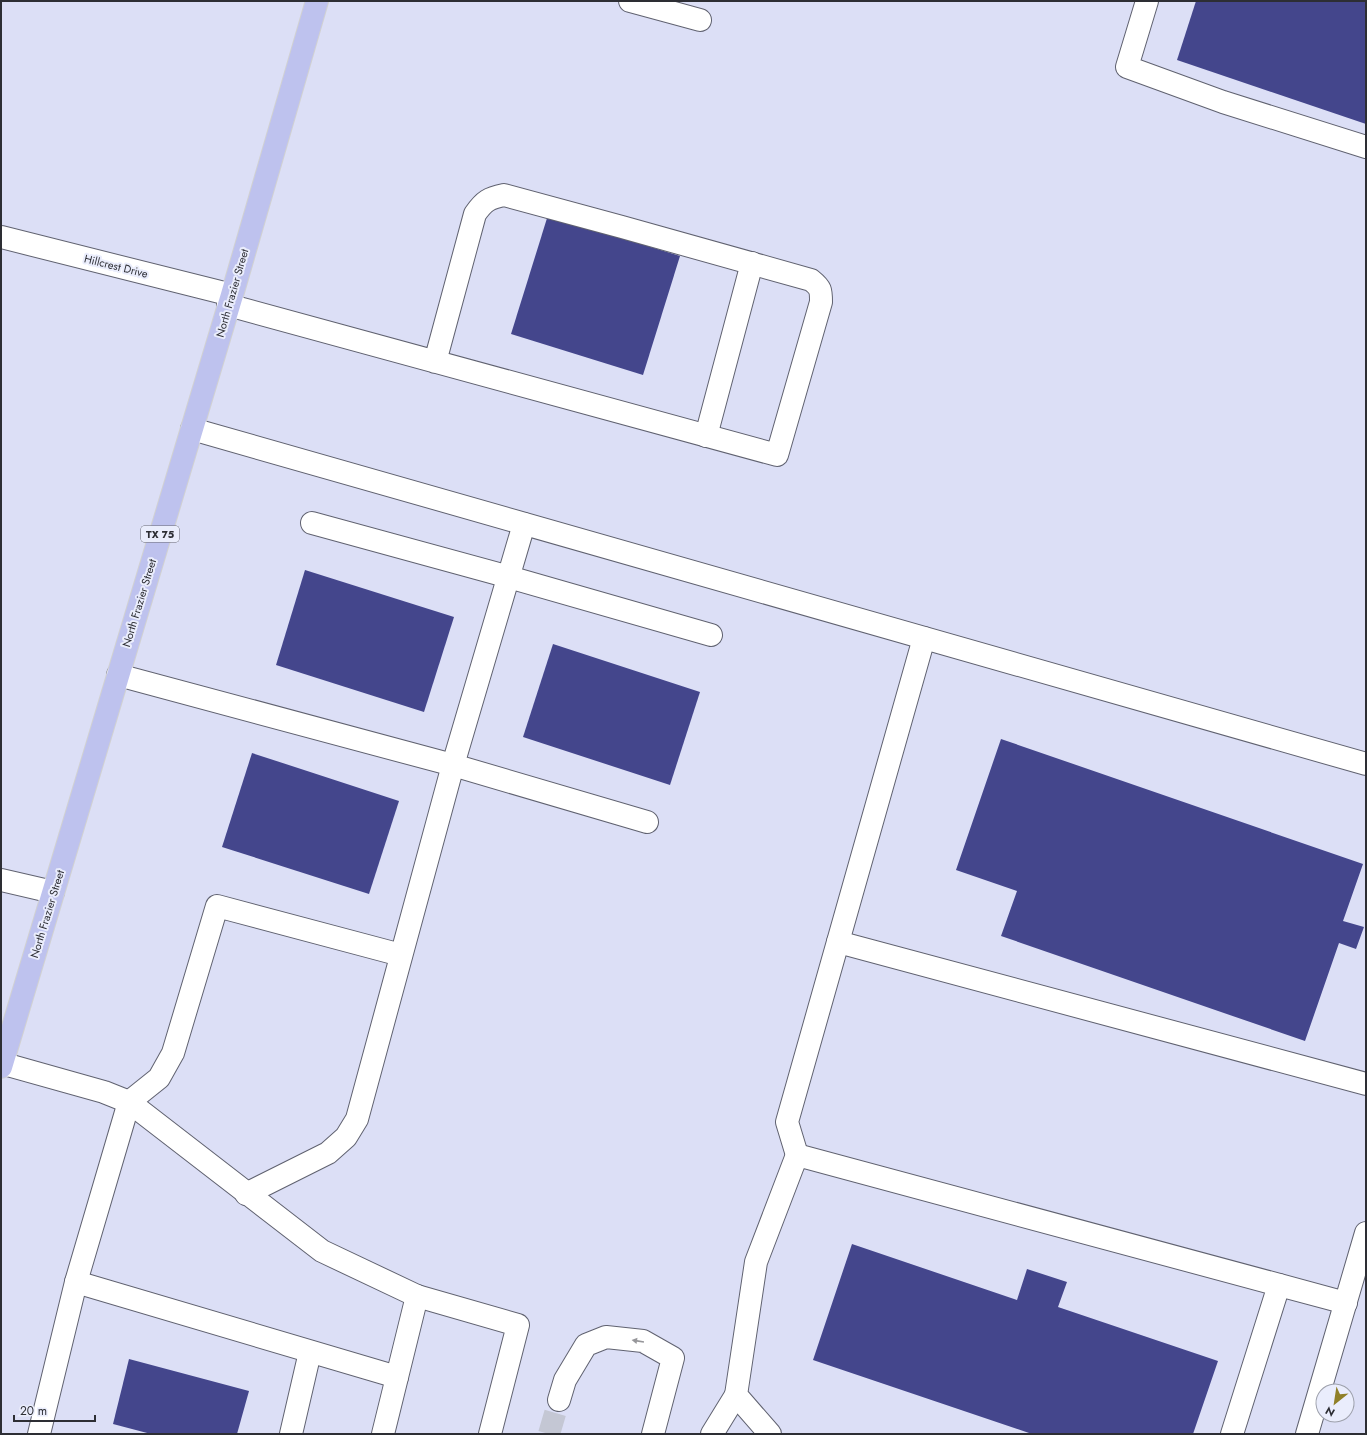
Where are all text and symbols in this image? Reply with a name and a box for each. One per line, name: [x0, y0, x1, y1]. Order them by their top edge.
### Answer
street label: North Frazier Street: [212, 247, 252, 339]
street label: Hillcrest Drive: [82, 250, 150, 282]
road number: TX 75: [141, 526, 179, 542]
street label: North Frazier Street: [118, 557, 160, 649]
street label: North Frazier Street: [26, 868, 68, 960]
one-way arrow: [632, 1338, 644, 1344]
north arrow: [1315, 1383, 1355, 1423]
scale bar: [14, 1397, 95, 1423]
text: 20 m: [20, 1402, 47, 1420]
text: N: [1322, 1403, 1338, 1421]

